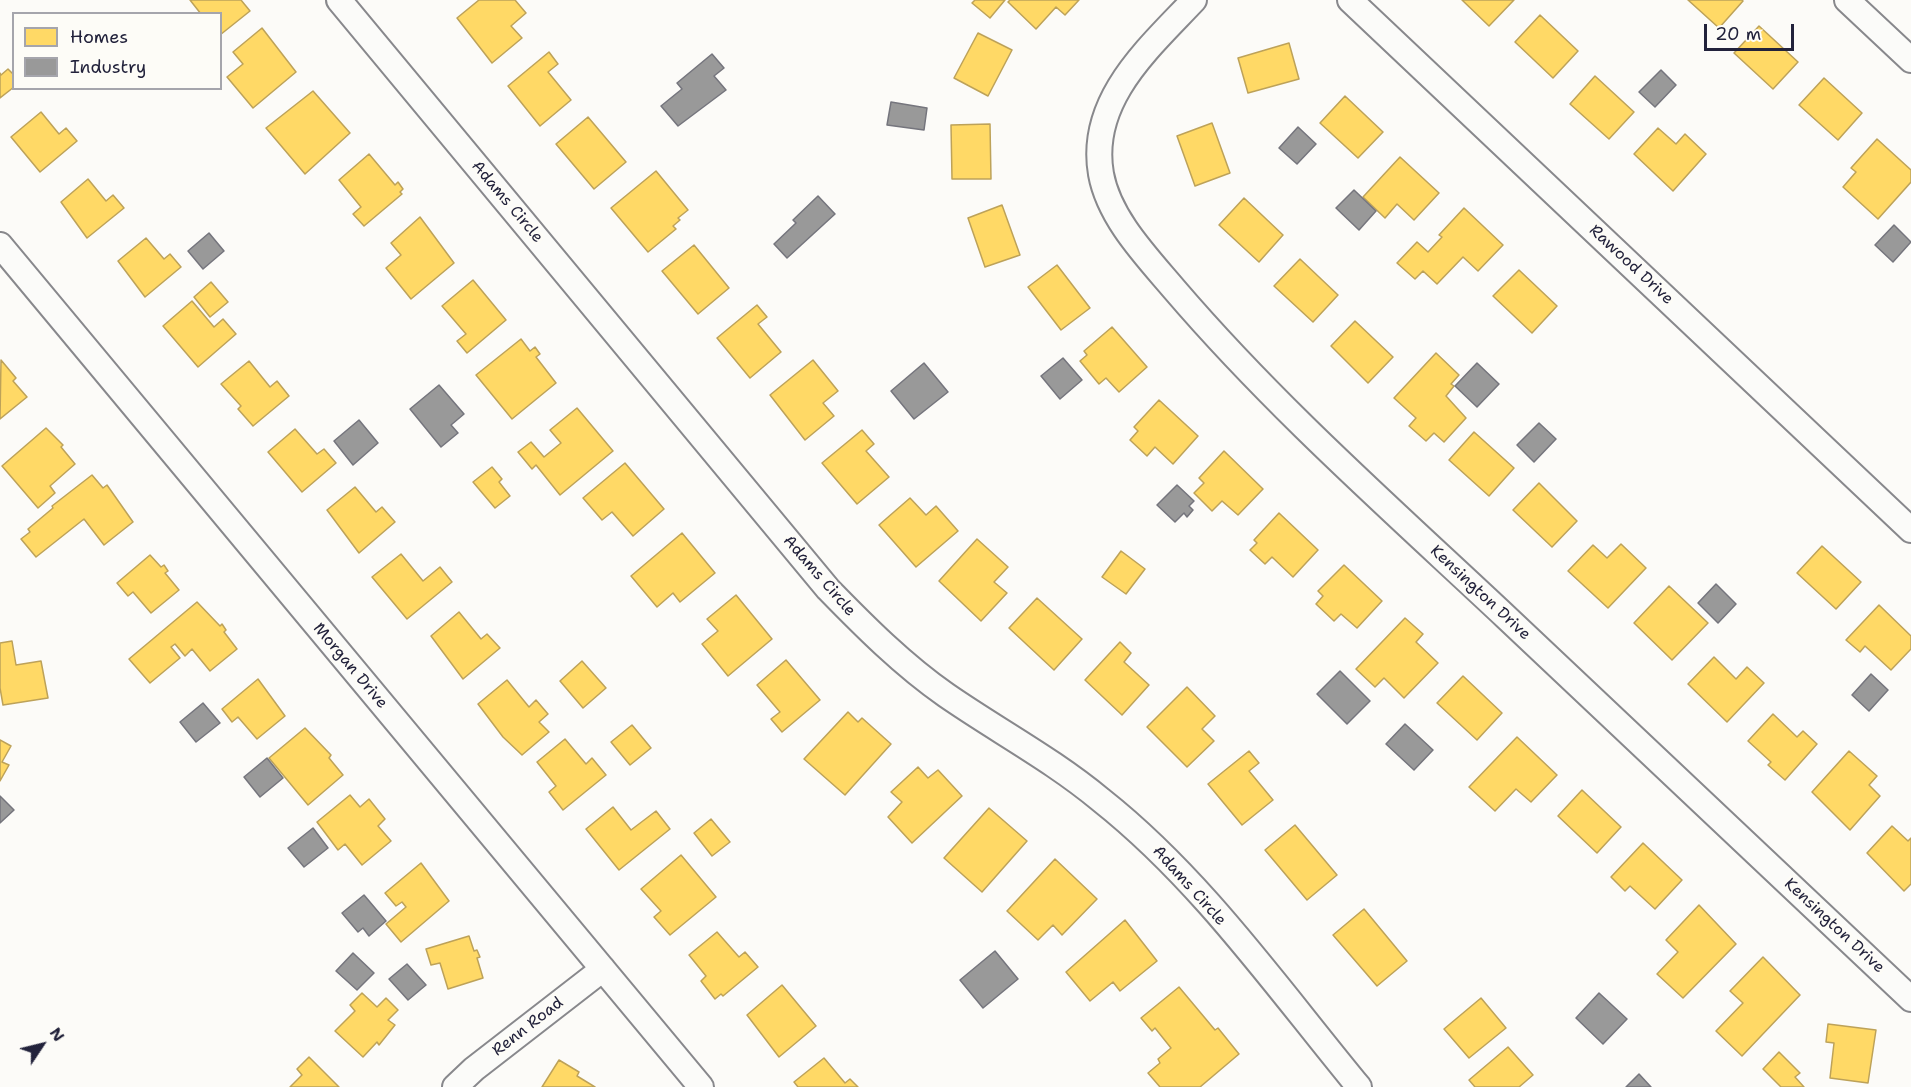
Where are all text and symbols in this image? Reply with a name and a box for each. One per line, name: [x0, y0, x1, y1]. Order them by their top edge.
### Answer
legend: [12, 12, 222, 90]
scale bar: [1707, 12, 1797, 50]
text: 20 m: [1715, 22, 1761, 46]
text: Homes: [70, 25, 128, 49]
text: Industry: [70, 55, 146, 79]
street label: Adams Circle: [467, 157, 547, 247]
street label: Rawood Drive: [1585, 221, 1677, 309]
street label: Adams Circle: [779, 532, 859, 620]
street label: Kensington Drive: [1426, 542, 1534, 644]
street label: Morgan Drive: [309, 619, 391, 713]
street label: Adams Circle: [1148, 842, 1230, 930]
street label: Kensington Drive: [1780, 875, 1888, 977]
street label: Renn Road: [489, 993, 567, 1061]
north arrow: [12, 1015, 72, 1075]
text: N: [45, 1023, 69, 1046]

